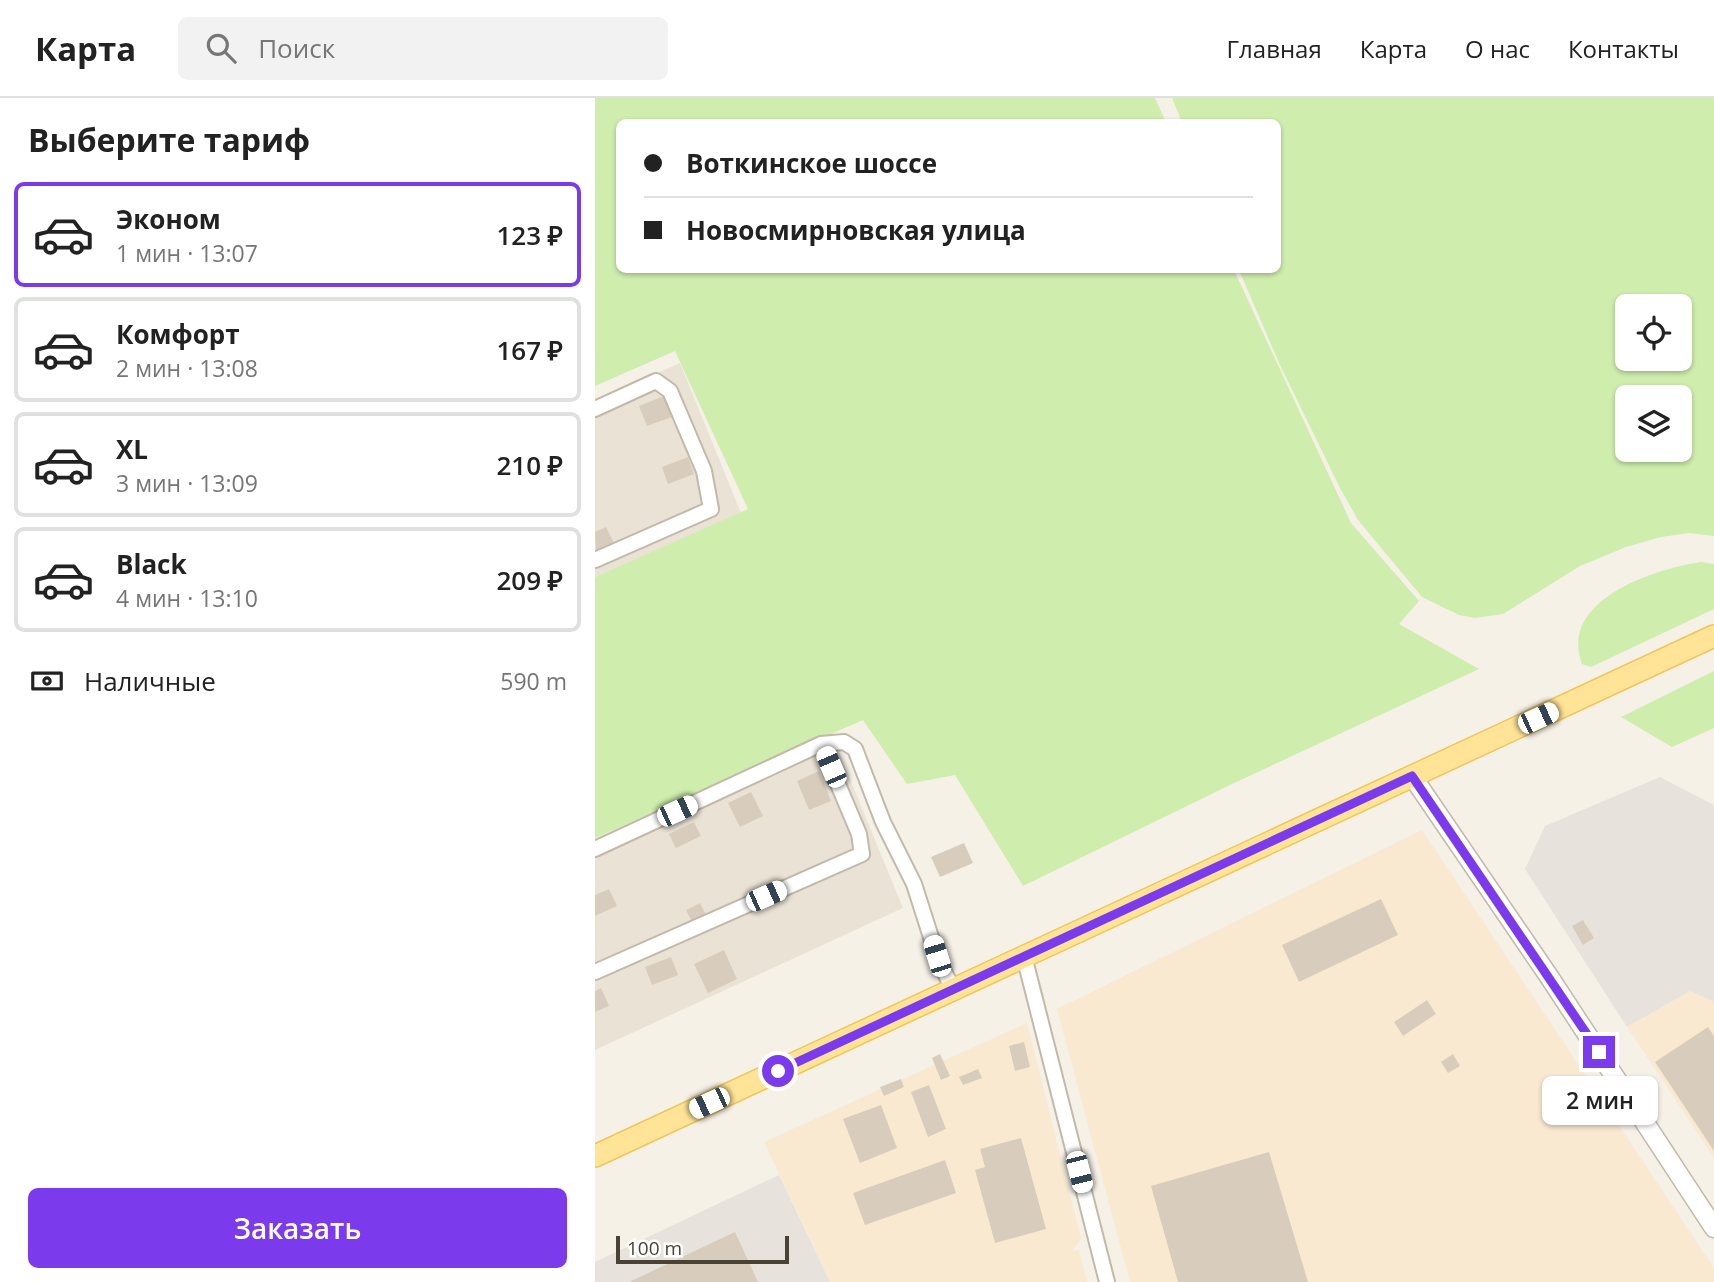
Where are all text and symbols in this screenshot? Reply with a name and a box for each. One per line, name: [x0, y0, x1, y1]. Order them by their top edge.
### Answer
search box: [178, 17, 668, 80]
text: Карта: [35, 26, 136, 71]
icon: search: [202, 29, 240, 67]
text: Поиск: [258, 30, 335, 66]
text: Главная: [1227, 32, 1322, 65]
text: Карта: [1360, 32, 1427, 65]
text: О нас: [1465, 32, 1530, 65]
text: Контакты: [1568, 32, 1679, 65]
text: Выберите тариф: [28, 118, 310, 161]
text: Воткинское шоссе: [686, 145, 937, 181]
text: Эконом: [116, 201, 221, 237]
icon: car: [32, 203, 95, 266]
text: Новосмирновская улица: [686, 212, 1026, 248]
text: 123 ₽: [497, 217, 563, 253]
text: 1 мин · 13:07: [116, 237, 258, 269]
map controls: [1615, 294, 1692, 462]
button: locate: [1615, 294, 1692, 371]
text: Комфорт: [116, 316, 240, 352]
icon: car: [32, 318, 95, 381]
text: 167 ₽: [497, 332, 563, 368]
text: 2 мин · 13:08: [116, 352, 258, 384]
button: layers: [1615, 385, 1692, 462]
text: XL: [116, 431, 148, 467]
icon: car: [32, 433, 95, 496]
text: 210 ₽: [497, 447, 563, 483]
text: 3 мин · 13:09: [116, 467, 258, 499]
text: Black: [116, 546, 187, 582]
icon: car: [32, 548, 95, 611]
text: 209 ₽: [497, 562, 563, 598]
text: 4 мин · 13:10: [116, 582, 258, 614]
icon: cash: [28, 662, 66, 700]
text: Наличные: [84, 663, 216, 699]
text: 590 m: [500, 665, 567, 697]
car: [1515, 700, 1562, 736]
car: [814, 744, 849, 790]
car: [654, 793, 701, 829]
car: [743, 878, 790, 914]
car: [921, 933, 954, 979]
route end: [1583, 1036, 1615, 1068]
route start: [762, 1055, 794, 1087]
callout: 2 мин: [1541, 1076, 1657, 1126]
text: 2 мин: [1566, 1084, 1634, 1116]
car: [686, 1085, 733, 1121]
car: [1064, 1149, 1095, 1195]
button: Заказать: [28, 1188, 567, 1268]
scale bar: [616, 1233, 789, 1265]
text: 100 m: [627, 1235, 682, 1261]

